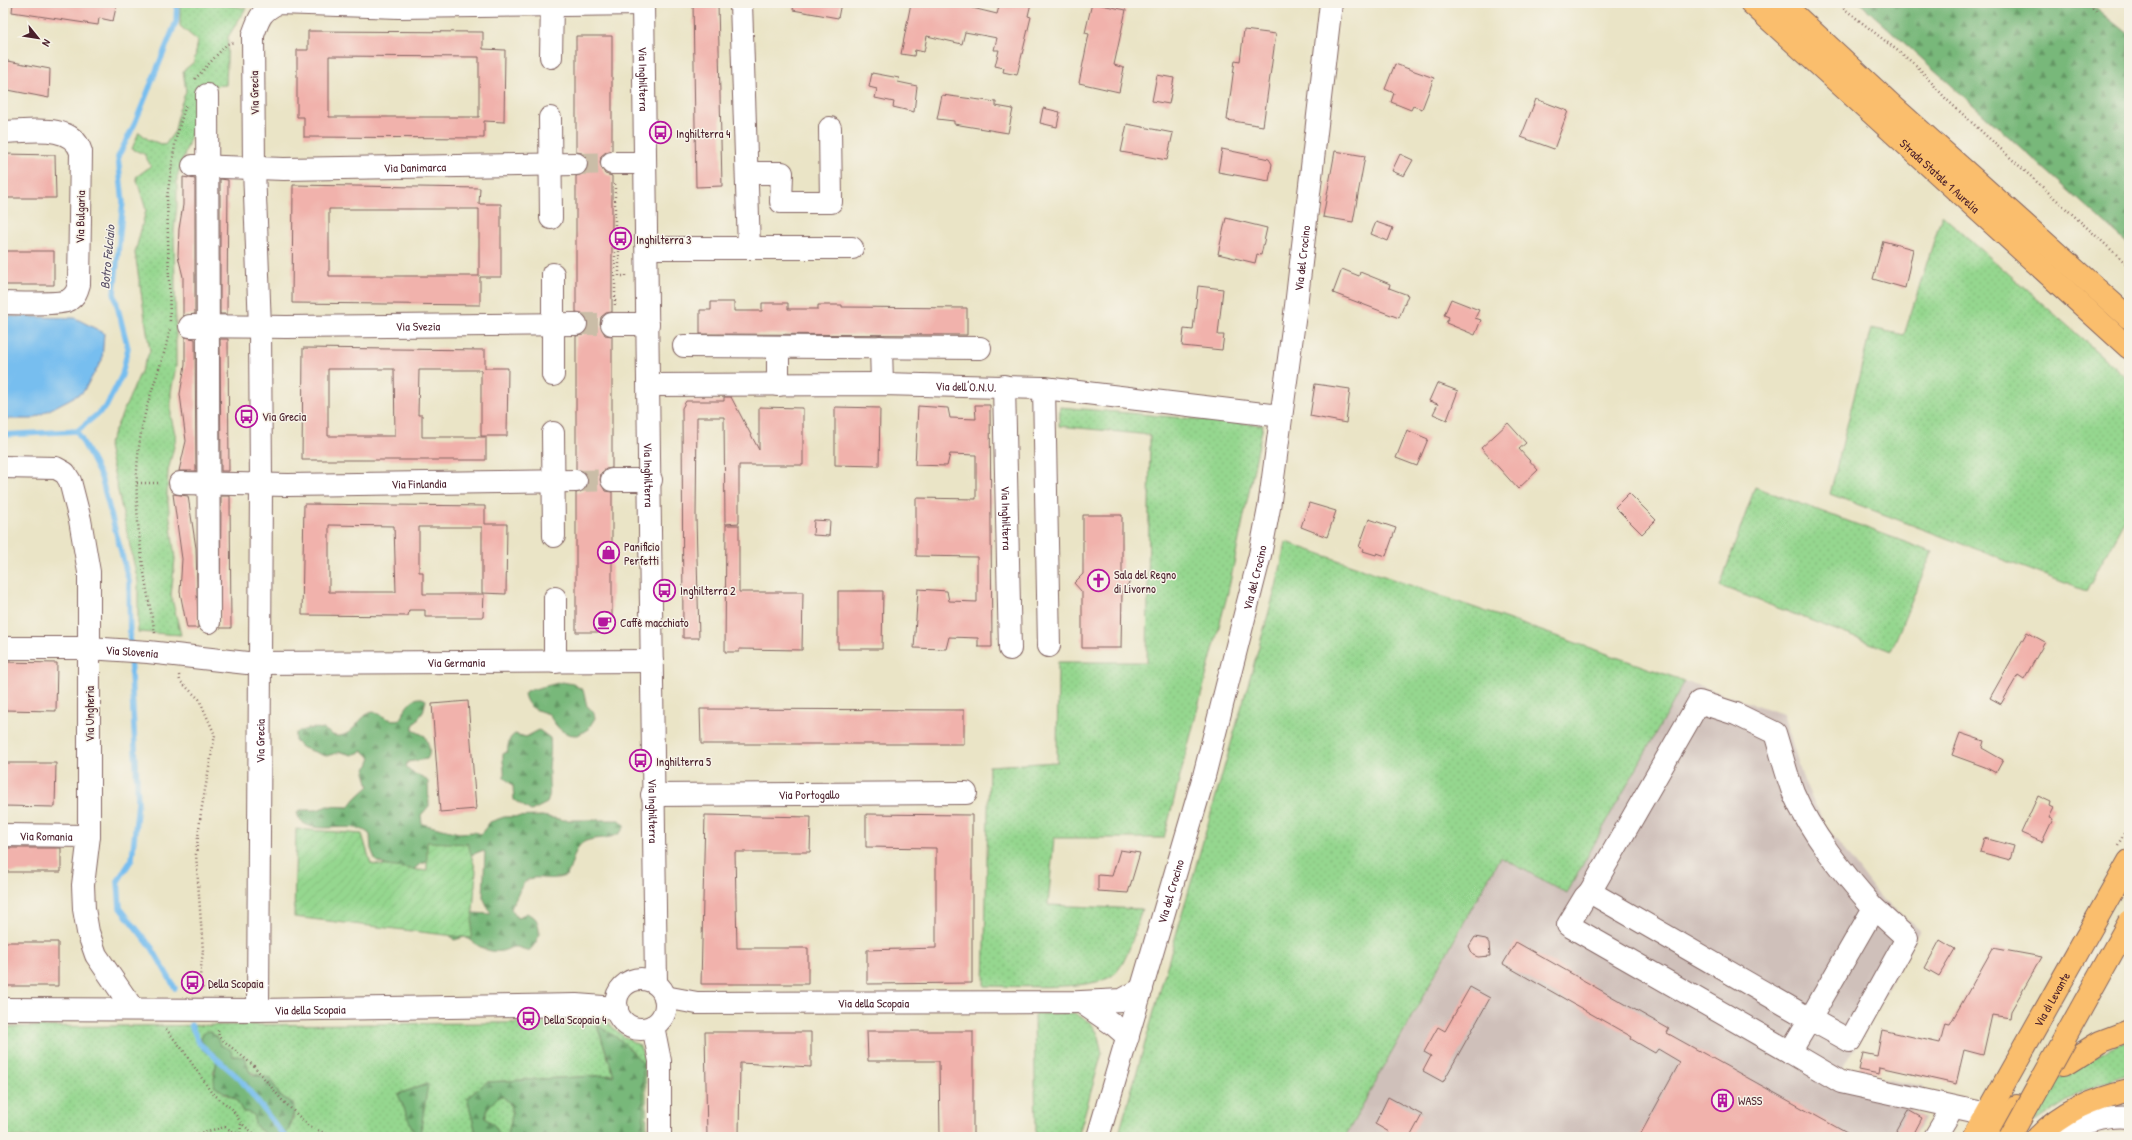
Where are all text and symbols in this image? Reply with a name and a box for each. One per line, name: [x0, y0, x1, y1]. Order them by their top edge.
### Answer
north arrow: [18, 18, 58, 58]
text: N: [39, 37, 54, 49]
street label: Via Inghilterra: [635, 47, 653, 112]
street label: Via Grecia: [245, 71, 263, 115]
bus stop icon: Inghilterra 4: [648, 120, 674, 146]
place label: Inghilterra 4: [676, 125, 731, 142]
street label: Strada Statale 1 Aurelia: [1896, 135, 1984, 217]
street label: Via Danimarca: [384, 158, 447, 176]
street label: Via Bulgaria: [71, 190, 89, 244]
water label: Botro Felciaio: [95, 222, 119, 290]
street label: Via del Crocino: [1289, 224, 1314, 292]
bus stop icon: Inghilterra 3: [608, 226, 634, 252]
place label: Inghilterra 3: [636, 231, 692, 248]
street label: Via Svezia: [396, 317, 441, 334]
street label: Via dell'O.N.U.: [935, 377, 997, 395]
bus stop icon: Via Grecia: [233, 403, 259, 429]
place label: Via Grecia: [262, 408, 306, 425]
street label: Via Inghilterra: [640, 443, 658, 508]
street label: Via Finlandia: [391, 474, 447, 492]
street label: Via Inghilterra: [998, 486, 1016, 551]
place label: Panificio Perfetti: [624, 538, 660, 569]
shop icon: Panificio Perfetti: [595, 540, 621, 566]
street label: Via del Crocino: [1238, 544, 1270, 612]
place label: Sala del Regno di Livorno: [1114, 566, 1176, 597]
church icon: Sala del Regno di Livorno: [1085, 568, 1111, 594]
bus stop icon: Inghilterra 2: [652, 577, 678, 603]
place label: Inghilterra 2: [680, 582, 736, 599]
cafe icon: Caffè macchiato: [591, 609, 617, 635]
place label: Caffè macchiato: [620, 614, 689, 631]
street label: Via Slovenia: [105, 641, 159, 662]
street label: Via Germania: [427, 653, 486, 671]
street label: Via Ungheria: [81, 686, 98, 742]
street label: Via Grecia: [251, 719, 268, 763]
bus stop icon: Inghilterra 5: [628, 748, 654, 774]
place label: Inghilterra 5: [656, 753, 711, 770]
street label: Via Inghilterra: [645, 779, 663, 844]
street label: Via Portogallo: [778, 785, 840, 803]
street label: Via Romania: [19, 827, 73, 844]
street label: Via del Crocino: [1153, 857, 1188, 925]
street label: Via di Levante: [2029, 969, 2074, 1030]
bus stop icon: Della Scopaia: [179, 970, 205, 996]
place label: Della Scopaia: [208, 975, 264, 992]
street label: Via della Scopaia: [838, 994, 909, 1011]
street label: Via della Scopaia: [274, 1000, 346, 1018]
bus stop icon: Della Scopaia 4: [515, 1006, 541, 1032]
place label: Della Scopaia 4: [544, 1011, 607, 1028]
building icon: WASS: [1710, 1087, 1736, 1113]
place label: WASS: [1738, 1092, 1763, 1109]

